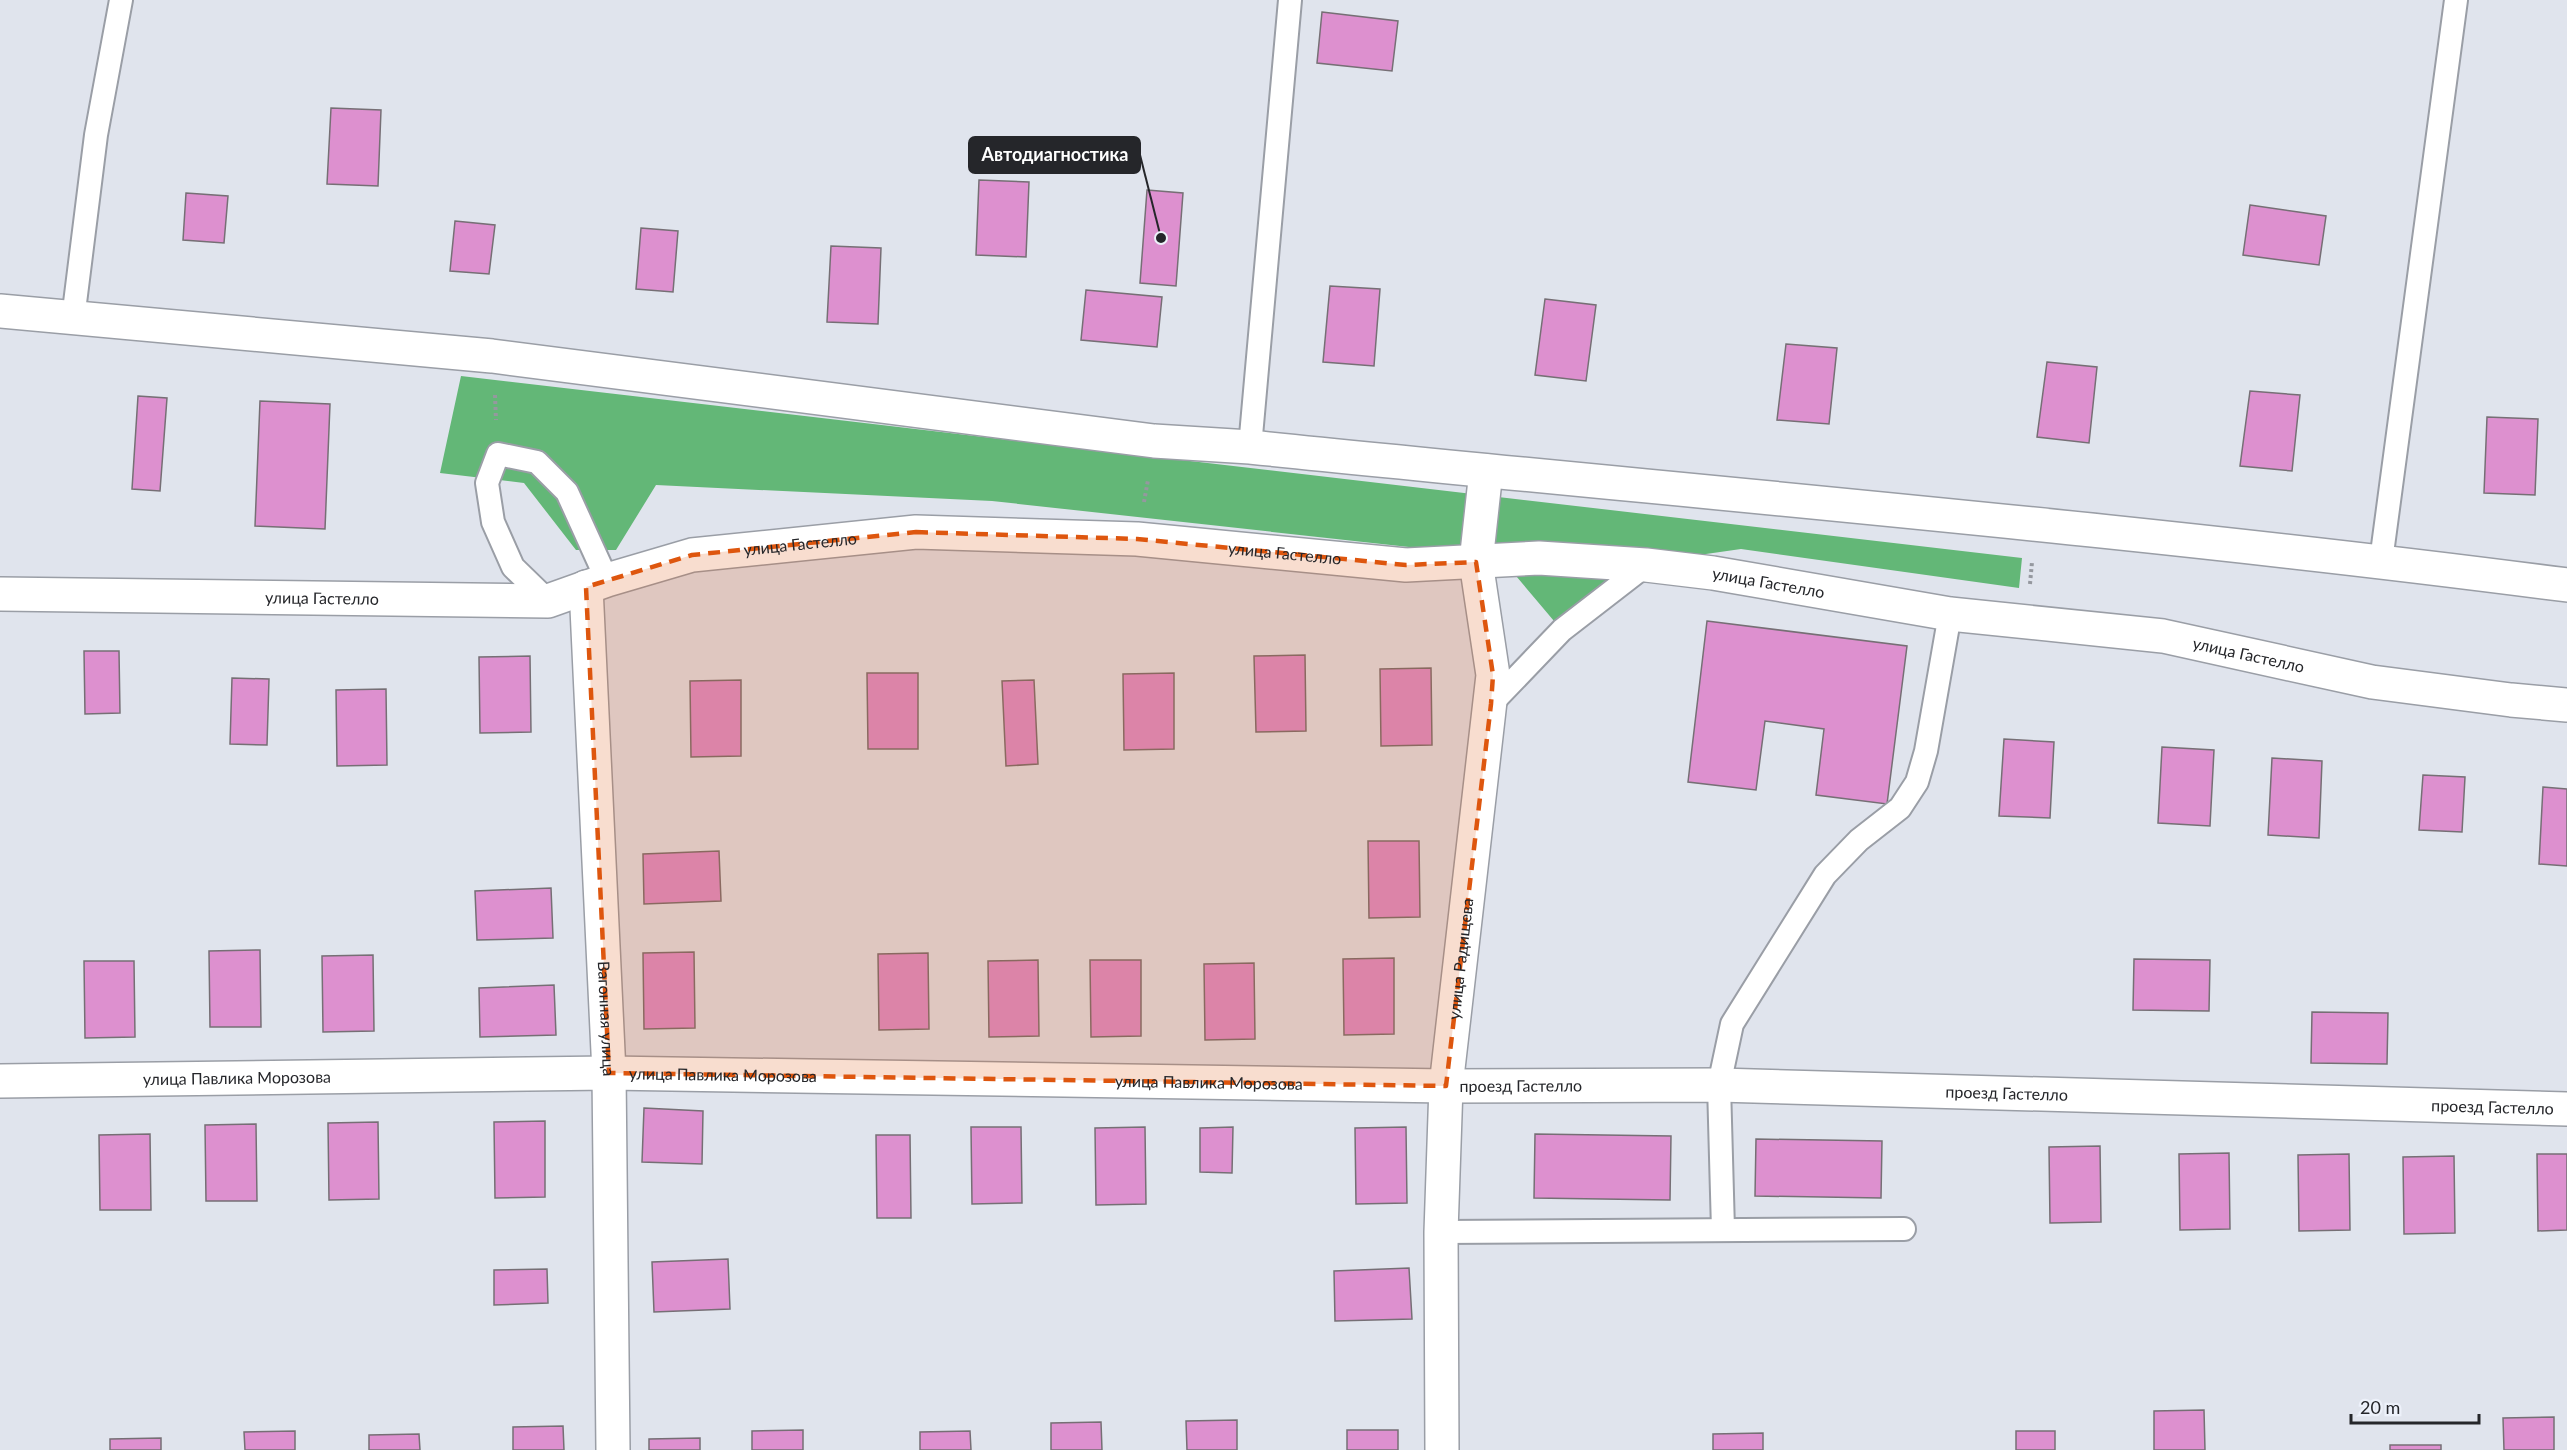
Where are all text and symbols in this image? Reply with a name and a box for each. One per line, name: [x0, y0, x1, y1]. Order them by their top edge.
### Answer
callout: Автодиагностика: [969, 137, 1140, 173]
text: Автодиагностика: [981, 143, 1128, 165]
street label: улица Гастелло: [743, 528, 858, 559]
street label: улица Гастелло: [1227, 538, 1342, 568]
street label: улица Гастелло: [1711, 563, 1826, 601]
street label: улица Гастелло: [265, 587, 379, 608]
street label: улица Гастелло: [2191, 633, 2306, 676]
street label: улица Радищева: [1444, 897, 1476, 1021]
street label: Вагонная улица: [595, 961, 619, 1076]
street label: улица Павлика Морозова: [629, 1063, 817, 1085]
street label: улица Павлика Морозова: [143, 1067, 331, 1088]
street label: улица Павлика Морозова: [1115, 1071, 1303, 1093]
street label: проезд Гастелло: [1460, 1076, 1582, 1095]
street label: проезд Гастелло: [1945, 1081, 2068, 1104]
street label: проезд Гастелло: [2431, 1095, 2554, 1118]
scale bar: [2351, 1387, 2478, 1425]
text: 20 m: [2360, 1396, 2400, 1418]

